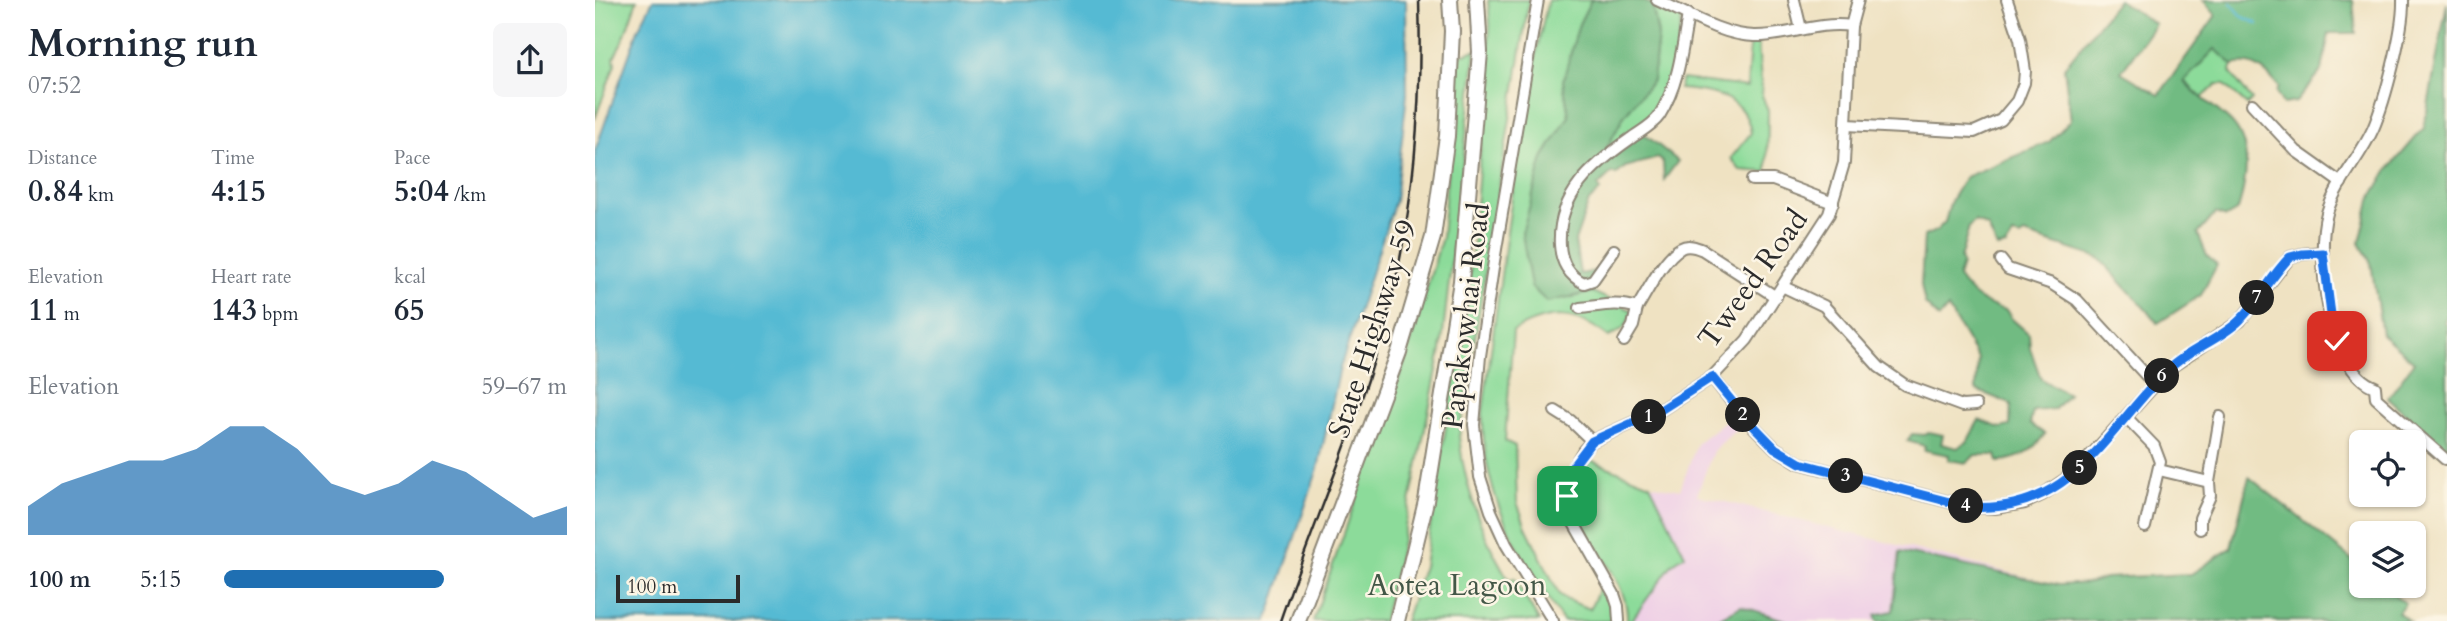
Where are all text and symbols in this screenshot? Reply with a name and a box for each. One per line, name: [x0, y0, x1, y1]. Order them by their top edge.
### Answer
text: Morning run: [28, 18, 258, 70]
button: share: [493, 23, 567, 97]
text: 07:52: [28, 70, 81, 101]
text: Distance: [28, 145, 97, 171]
text: Time: [211, 145, 255, 171]
text: Pace: [394, 145, 431, 171]
text: 0.84: [28, 171, 83, 212]
text: 4:15: [211, 171, 266, 212]
text: 5:04: [394, 171, 449, 212]
text: km: [83, 182, 114, 208]
text: /km: [449, 182, 486, 208]
street label: Papakowhai Road: [1432, 200, 1500, 432]
street label: Tweed Road: [1688, 201, 1818, 357]
street label: State Highway 59: [1318, 215, 1428, 443]
text: Elevation: [28, 264, 103, 290]
text: Heart rate: [211, 264, 292, 290]
text: kcal: [394, 264, 426, 290]
pin: 7: [2239, 280, 2275, 316]
text: 7: [2252, 284, 2261, 310]
text: 11: [28, 290, 59, 331]
text: 143: [211, 290, 257, 331]
text: 65: [394, 290, 425, 331]
text: m: [59, 301, 80, 327]
text: bpm: [257, 301, 299, 327]
pin: [2307, 311, 2367, 371]
icon: check: [2318, 322, 2356, 360]
pin: 6: [2145, 358, 2179, 394]
text: 6: [2157, 362, 2166, 388]
text: Elevation: [28, 371, 119, 402]
text: 59–67 m: [482, 371, 567, 402]
pin: 2: [1725, 398, 1761, 432]
pin: 1: [1631, 400, 1667, 434]
text: 2: [1738, 401, 1747, 427]
text: 1: [1644, 403, 1653, 429]
map controls: [2349, 430, 2426, 598]
button: locate: [2349, 430, 2426, 507]
pin: 5: [2063, 450, 2097, 486]
text: 5: [2075, 454, 2084, 480]
pin: 3: [1829, 458, 1863, 494]
text: 3: [1841, 462, 1850, 488]
pin: [1537, 466, 1597, 526]
icon: arrive: [1548, 477, 1586, 515]
pin: 4: [1949, 489, 1983, 524]
text: 4: [1961, 492, 1970, 518]
button: layers: [2349, 521, 2426, 598]
text: 100 m: [28, 564, 91, 595]
text: 5:15: [140, 564, 181, 595]
park label: Aotea Lagoon: [1367, 565, 1547, 606]
scale bar: [616, 572, 740, 604]
text: 100 m: [627, 574, 677, 600]

